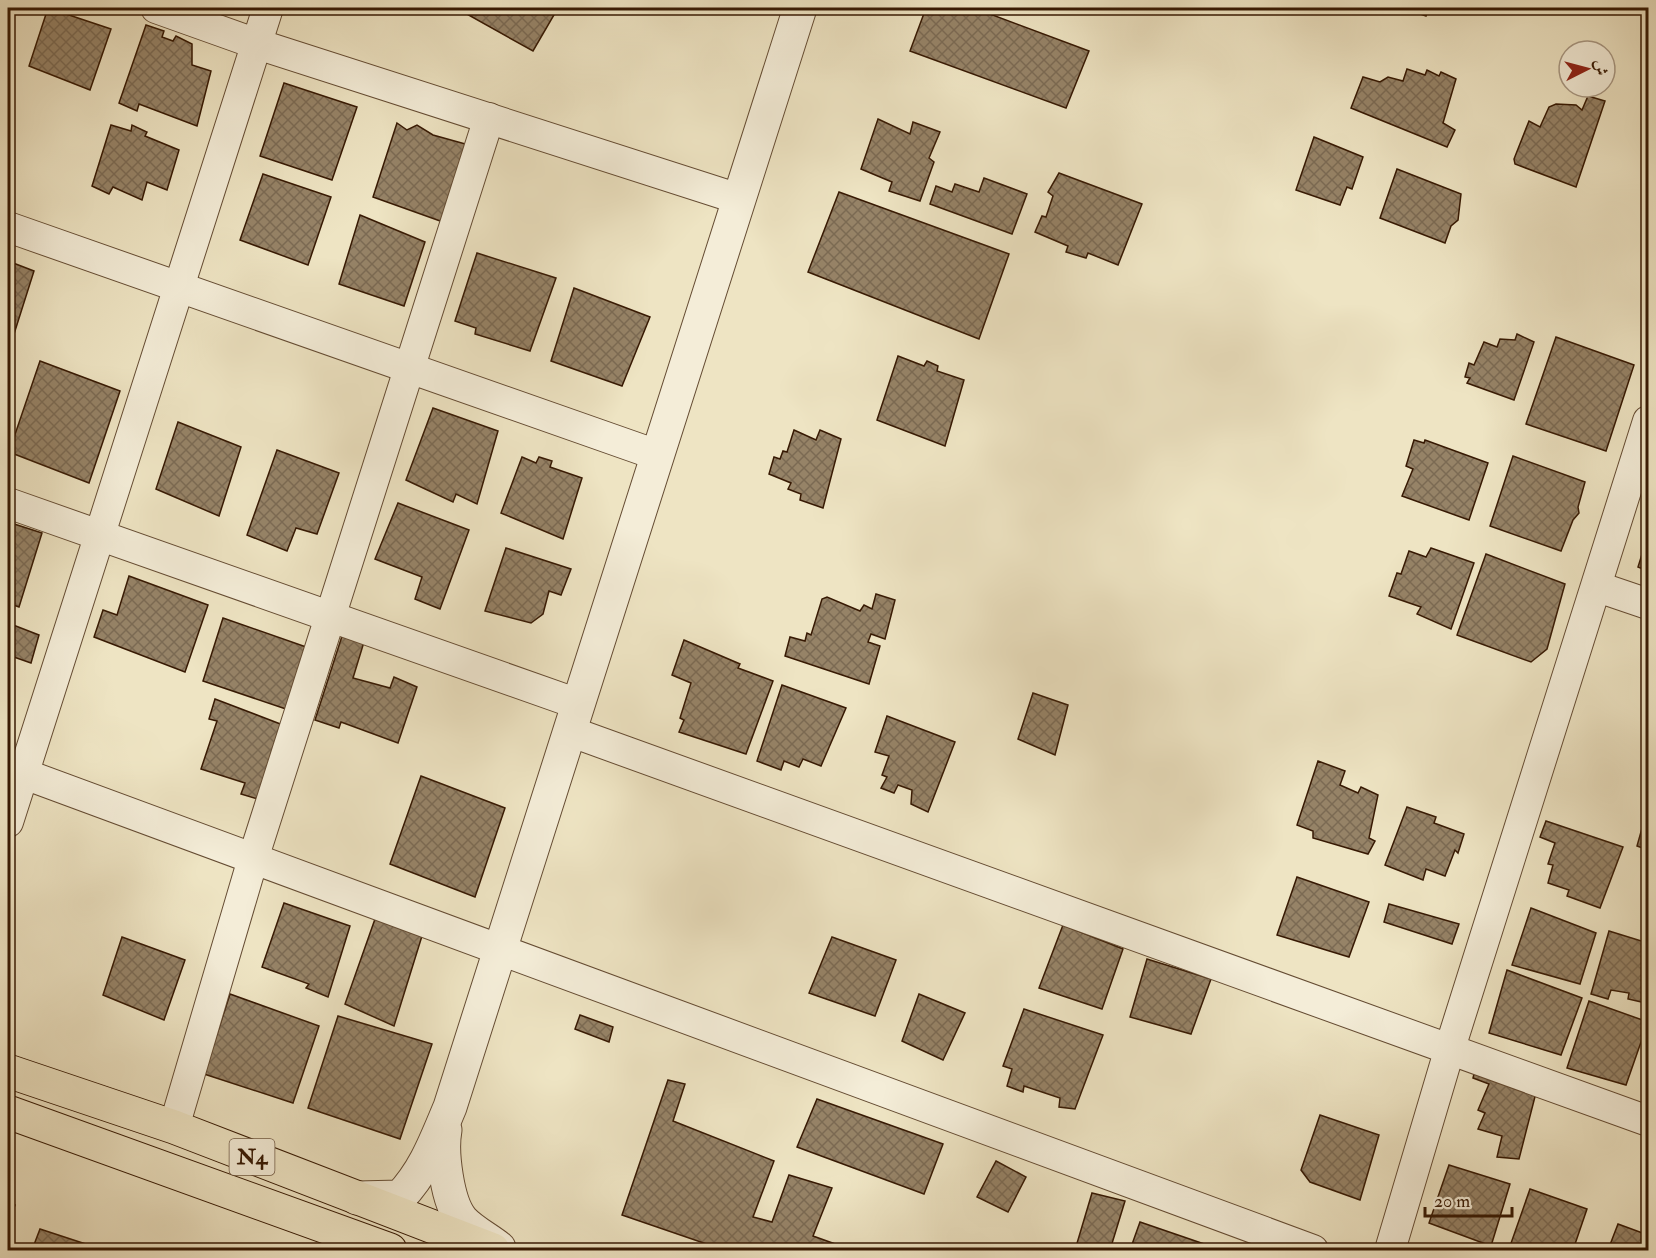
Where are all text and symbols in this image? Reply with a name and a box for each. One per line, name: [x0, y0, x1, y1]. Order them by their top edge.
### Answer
north arrow: [1557, 39, 1617, 99]
text: ش: [1590, 59, 1612, 76]
road number: N4: [230, 1139, 274, 1175]
scale bar: [1425, 1180, 1512, 1218]
text: 20 m: [1434, 1190, 1470, 1213]

